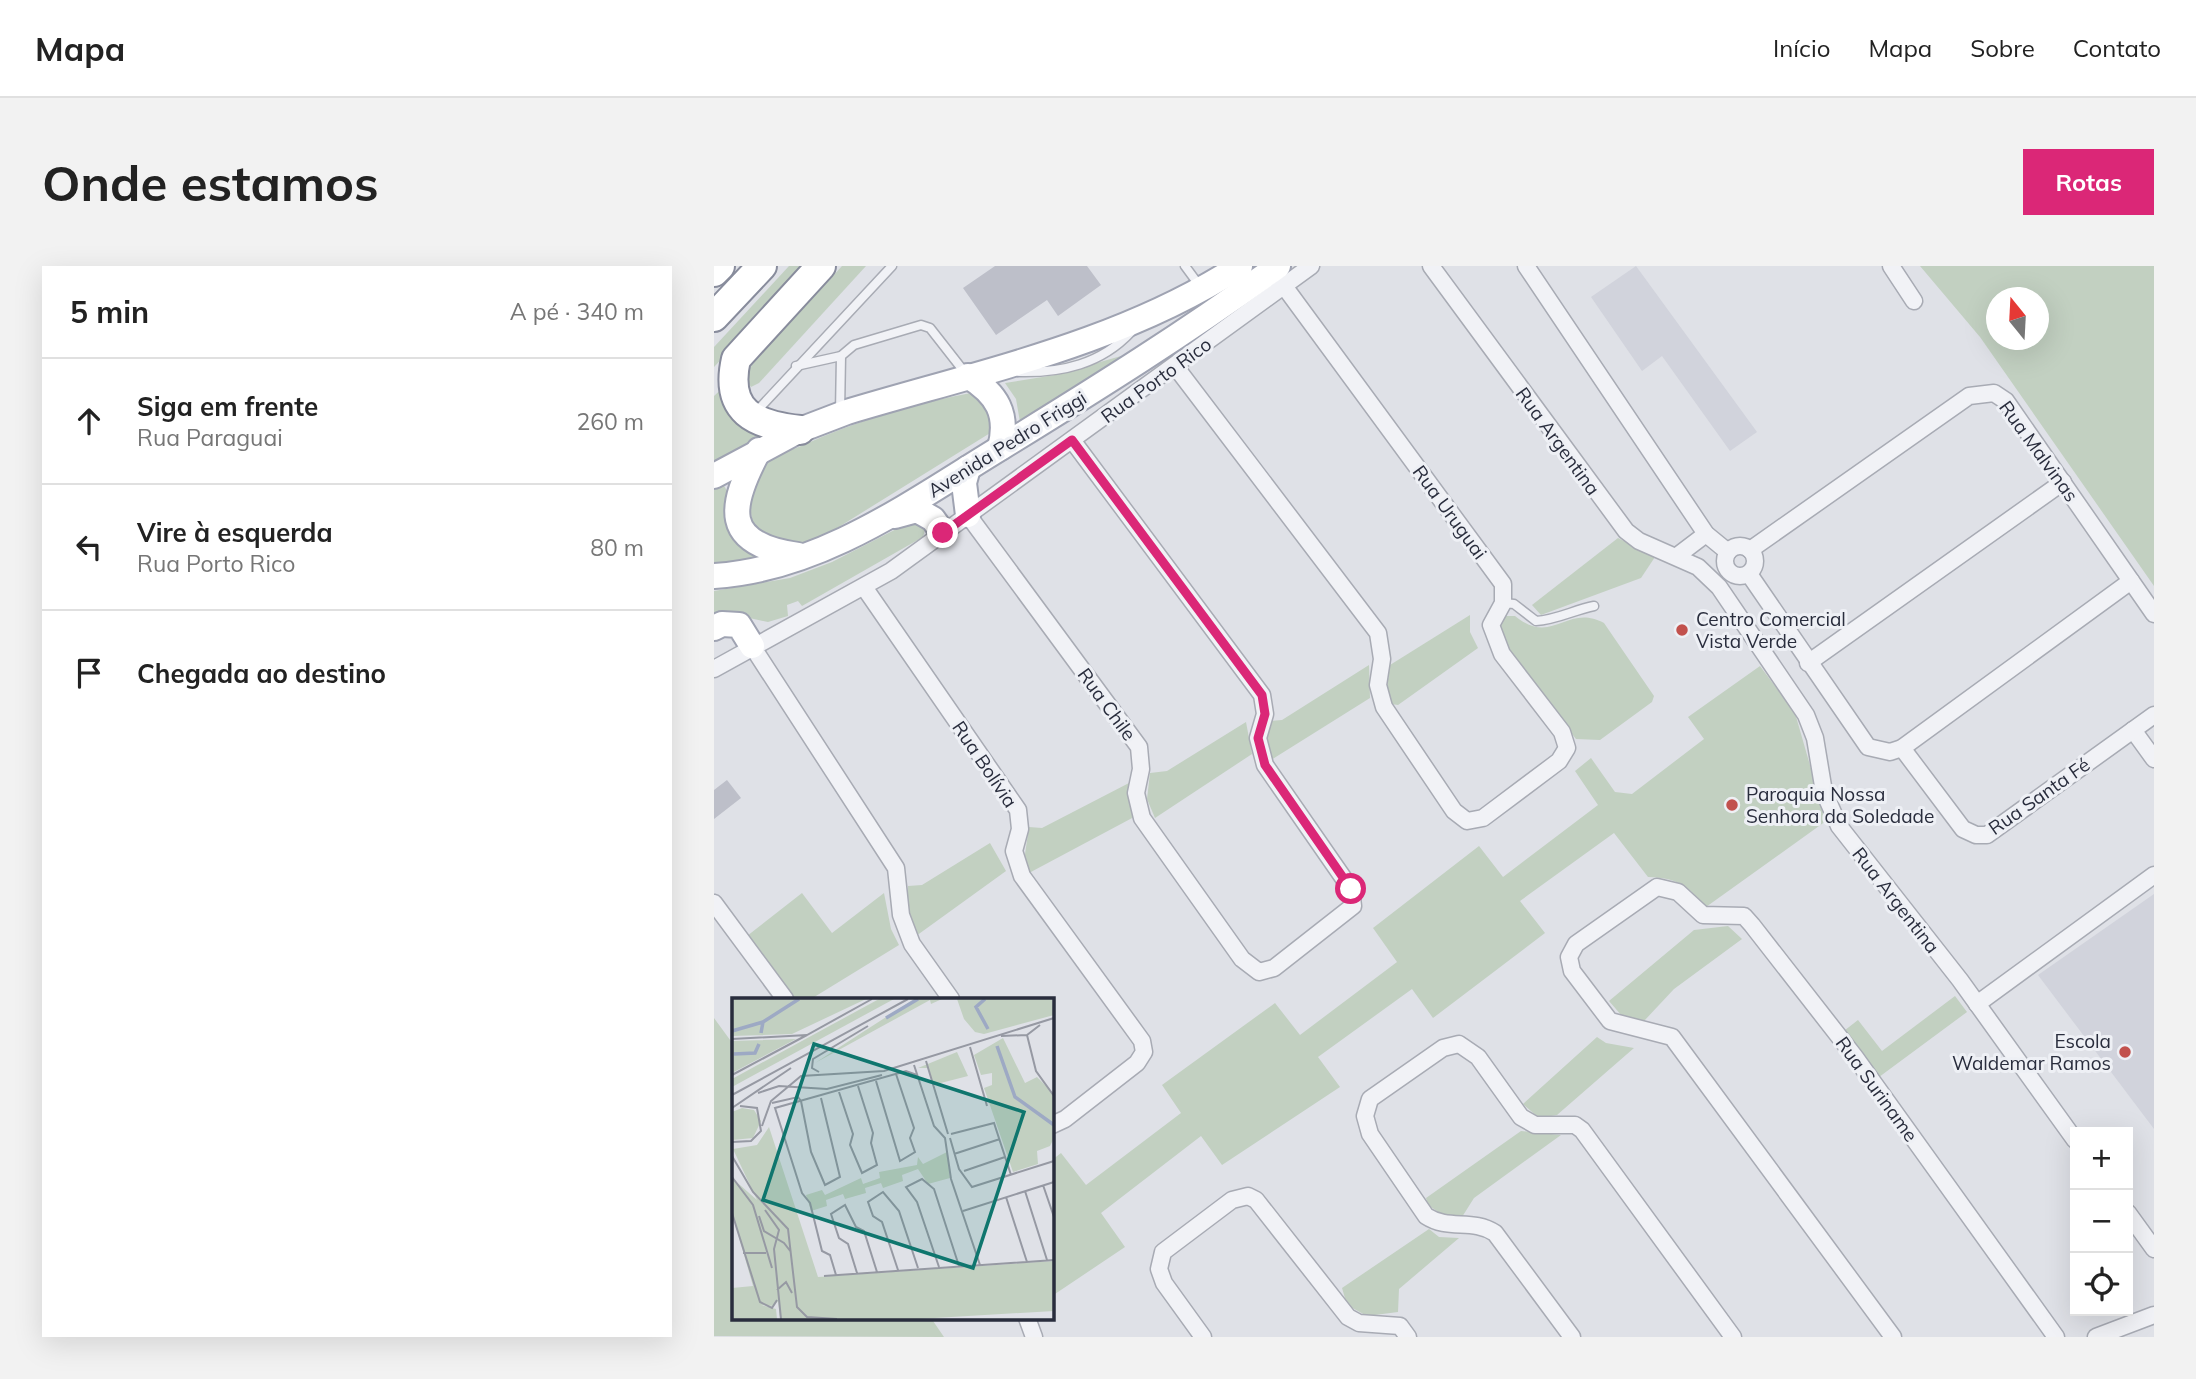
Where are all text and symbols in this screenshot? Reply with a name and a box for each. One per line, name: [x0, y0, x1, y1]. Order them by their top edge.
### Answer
text: Mapa: [35, 28, 125, 69]
text: Início: [1773, 33, 1830, 63]
text: Mapa: [1868, 33, 1932, 63]
text: Sobre: [1970, 33, 2035, 63]
text: Contato: [2073, 33, 2161, 63]
button: Rotas: [2023, 149, 2154, 215]
text: Onde estamos: [42, 152, 378, 213]
north arrow: [1986, 287, 2049, 350]
text: 5 min: [70, 293, 149, 331]
text: A pé · 340 m: [510, 297, 644, 326]
street label: Rua Porto Rico: [1096, 332, 1216, 428]
street label: Rua Argentina: [1511, 382, 1605, 500]
street label: Avenida Pedro Friggi: [923, 385, 1091, 503]
text: Siga em frente: [137, 390, 318, 423]
street label: Rua Malvinas: [1994, 396, 2084, 506]
icon: ahead: [70, 402, 108, 440]
text: 260 m: [576, 407, 644, 436]
text: Rua Paraguai: [137, 423, 283, 452]
street label: Rua Uruguai: [1408, 460, 1492, 564]
text: Vire à esquerda: [137, 516, 333, 549]
route end: [927, 517, 958, 548]
icon: left: [70, 528, 108, 566]
text: 80 m: [590, 533, 644, 562]
text: Rua Porto Rico: [137, 549, 295, 578]
place label: Centro Comercial Vista Verde: [1696, 607, 1846, 653]
marker: Centro Comercial Vista Verde: [1674, 622, 1690, 638]
icon: arrive: [70, 654, 108, 692]
text: Chegada ao destino: [137, 657, 386, 690]
street label: Rua Chile: [1073, 663, 1141, 745]
street label: Rua Bolívia: [947, 716, 1023, 812]
street label: Rua Santa Fé: [1984, 752, 2094, 840]
place label: Paroquia Nossa Senhora da Soledade: [1746, 782, 1934, 828]
marker: Paroquia Nossa Senhora da Soledade: [1724, 797, 1740, 813]
street label: Rua Argentina: [1847, 842, 1945, 958]
route start: [1335, 873, 1366, 904]
inset map: [732, 998, 1054, 1320]
place label: Escola Waldemar Ramos: [1952, 1029, 2111, 1075]
street label: Rua Suriname: [1831, 1032, 1923, 1146]
marker: Escola Waldemar Ramos: [2117, 1044, 2133, 1060]
map controls: [2070, 1127, 2133, 1316]
button: +: [2070, 1127, 2133, 1190]
button: −: [2070, 1190, 2133, 1253]
button: locate: [2070, 1253, 2133, 1316]

